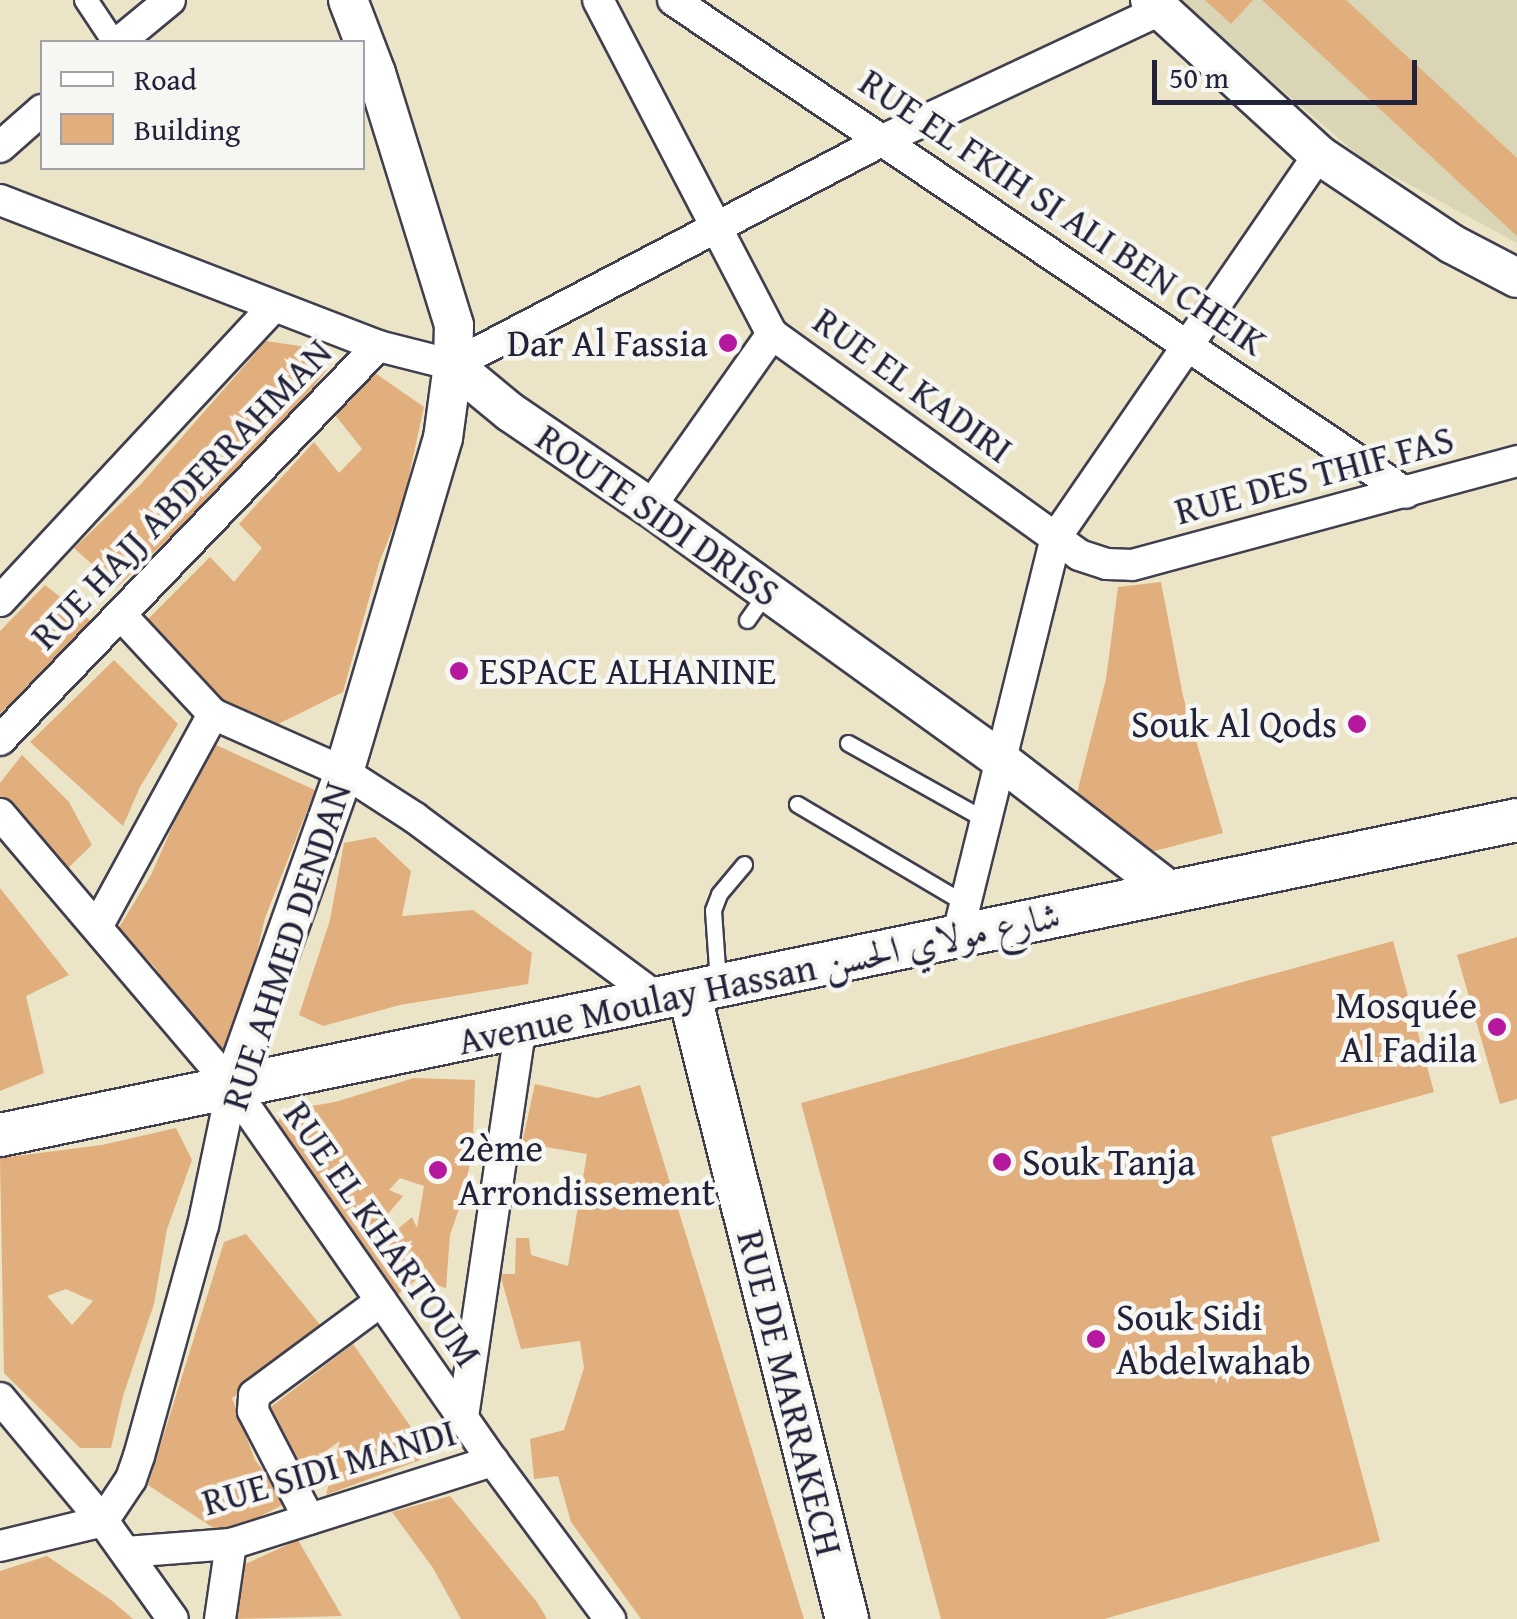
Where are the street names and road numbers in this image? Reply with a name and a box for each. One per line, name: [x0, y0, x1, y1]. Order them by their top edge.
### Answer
street label: RUE EL FKIH SI ALI BEN CHEIK: [851, 59, 1275, 365]
street label: RUE EL KADIRI: [805, 298, 1021, 472]
street label: RUE HAJJ ABDERRAHMAN: [21, 330, 341, 658]
street label: ROUTE SIDI DRISS: [528, 414, 788, 616]
street label: RUE DES THIF FAS: [1170, 416, 1458, 534]
street label: RUE AHMED DENDAN: [212, 777, 360, 1115]
street label: Avenue Moulay Hassan شارع مولاي الحسن: [454, 892, 1064, 1064]
street label: RUE EL KHARTOUM: [275, 1093, 491, 1375]
street label: RUE DE MARRAKECH: [728, 1226, 852, 1560]
street label: RUE SIDI MANDI: [197, 1409, 461, 1525]

